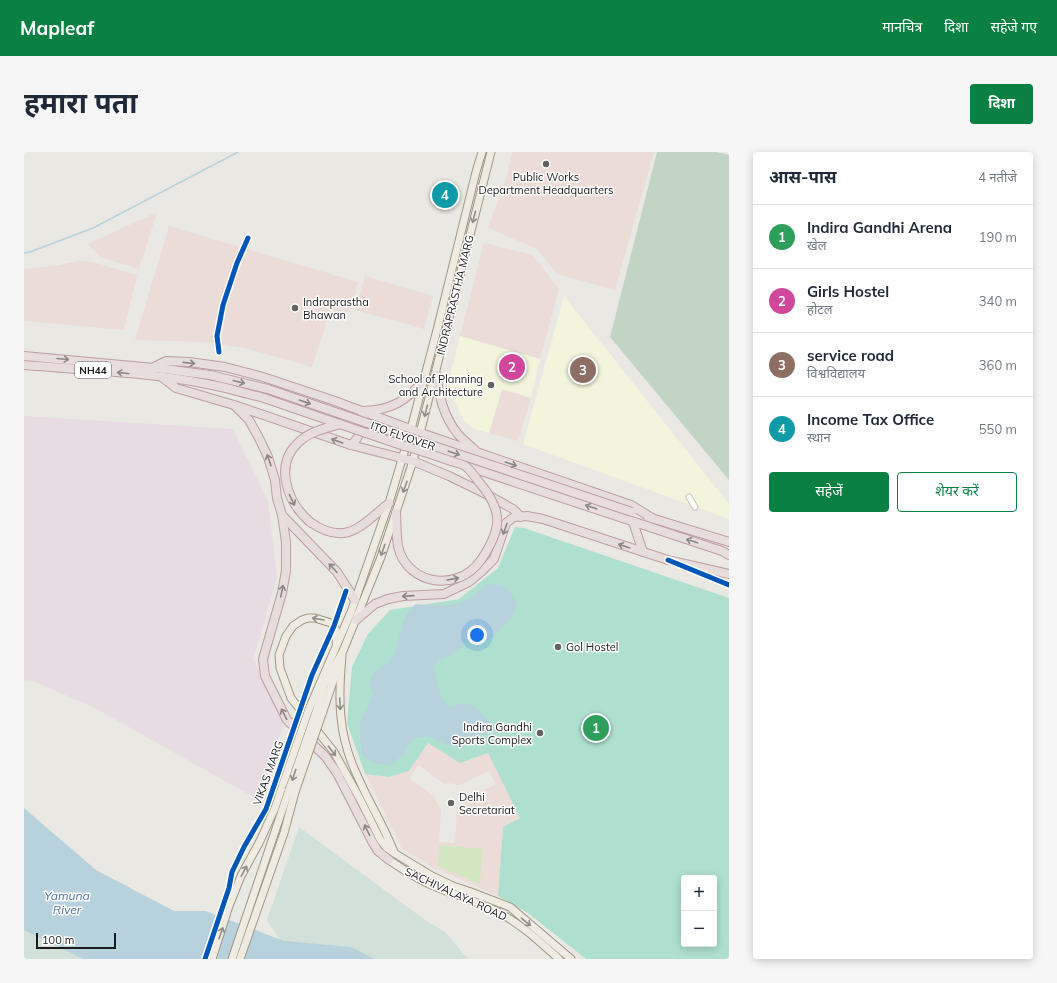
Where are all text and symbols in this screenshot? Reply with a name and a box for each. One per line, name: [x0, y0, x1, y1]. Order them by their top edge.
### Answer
text: Mapleaf: [20, 16, 94, 40]
text: मानचित्र: [882, 18, 922, 36]
text: दिशा: [944, 18, 968, 36]
text: सहेजे गए: [990, 18, 1037, 36]
button: दिशा: [970, 84, 1033, 124]
text: हमारा पता: [24, 85, 137, 120]
marker: Public Works Department Headquarters: [541, 159, 551, 169]
text: आस-पास: [769, 166, 836, 187]
text: 4 नतीजे: [978, 169, 1017, 185]
place label: Public Works Department Headquarters: [479, 170, 613, 197]
pin: 4: [432, 180, 458, 210]
one-way arrow: [470, 210, 477, 223]
text: Indira Gandhi Arena: [807, 218, 952, 237]
text: 1: [778, 229, 786, 245]
text: 190 m: [979, 229, 1017, 245]
street label: INDRAPRASTHA MARG: [433, 233, 477, 357]
text: खेल: [807, 237, 826, 253]
text: Girls Hostel: [807, 282, 889, 301]
text: 2: [778, 293, 786, 309]
text: 340 m: [979, 293, 1017, 309]
place label: Indraprastha Bhawan: [303, 295, 369, 322]
text: होटल: [807, 301, 833, 317]
marker: Indraprastha Bhawan: [290, 303, 300, 313]
text: service road: [807, 346, 894, 365]
pin: 2: [499, 352, 525, 382]
pin: 3: [570, 355, 596, 385]
one-way arrow: [56, 356, 69, 363]
text: 3: [778, 357, 786, 373]
text: 360 m: [979, 357, 1017, 373]
one-way arrow: [182, 359, 195, 366]
road number: NH44: [75, 362, 111, 378]
text: विश्वविद्यालय: [807, 365, 865, 381]
one-way arrow: [117, 369, 130, 376]
place label: School of Planning and Architecture: [388, 372, 483, 399]
one-way arrow: [232, 379, 245, 386]
marker: School of Planning and Architecture: [486, 380, 496, 390]
one-way arrow: [298, 399, 311, 406]
one-way arrow: [422, 404, 430, 417]
text: Income Tax Office: [807, 410, 934, 429]
street label: ITO FLYOVER: [369, 418, 438, 454]
text: 4: [778, 421, 786, 437]
text: 550 m: [979, 421, 1017, 437]
text: स्थान: [807, 429, 831, 445]
one-way arrow: [331, 436, 343, 444]
one-way arrow: [447, 450, 460, 457]
one-way arrow: [264, 454, 272, 466]
one-way arrow: [504, 461, 517, 468]
button: सहेजें: [769, 472, 889, 512]
button: शेयर करें: [897, 472, 1017, 512]
one-way arrow: [400, 481, 408, 493]
one-way arrow: [289, 494, 296, 506]
one-way arrow: [584, 503, 597, 510]
one-way arrow: [501, 522, 509, 534]
one-way arrow: [687, 537, 699, 545]
one-way arrow: [617, 542, 630, 549]
one-way arrow: [379, 543, 386, 556]
one-way arrow: [329, 563, 338, 573]
one-way arrow: [446, 575, 459, 583]
one-way arrow: [279, 585, 287, 598]
one-way arrow: [402, 593, 415, 600]
one-way arrow: [312, 615, 325, 623]
your location: [467, 625, 487, 645]
place label: Gol Hostel: [566, 640, 618, 654]
marker: Gol Hostel: [553, 642, 563, 652]
one-way arrow: [336, 697, 344, 710]
one-way arrow: [280, 708, 287, 720]
pin: 1: [583, 713, 609, 743]
place label: Indira Gandhi Sports Complex: [452, 720, 532, 747]
marker: Indira Gandhi Sports Complex: [535, 728, 545, 738]
street label: VIKAS MARG: [250, 739, 286, 807]
one-way arrow: [328, 745, 336, 756]
one-way arrow: [290, 768, 297, 781]
place label: Delhi Secretariat: [459, 790, 515, 817]
marker: Delhi Secretariat: [446, 798, 456, 808]
one-way arrow: [363, 824, 370, 836]
street label: SACHIVALAYA ROAD: [403, 864, 509, 924]
one-way arrow: [241, 865, 249, 877]
map controls: [681, 875, 717, 947]
button: +: [681, 875, 717, 911]
water label: Yamuna River: [44, 888, 90, 917]
button: −: [681, 911, 717, 947]
one-way arrow: [521, 918, 532, 926]
one-way arrow: [218, 926, 225, 939]
scale bar: [36, 931, 116, 950]
text: 100 m: [42, 933, 74, 947]

